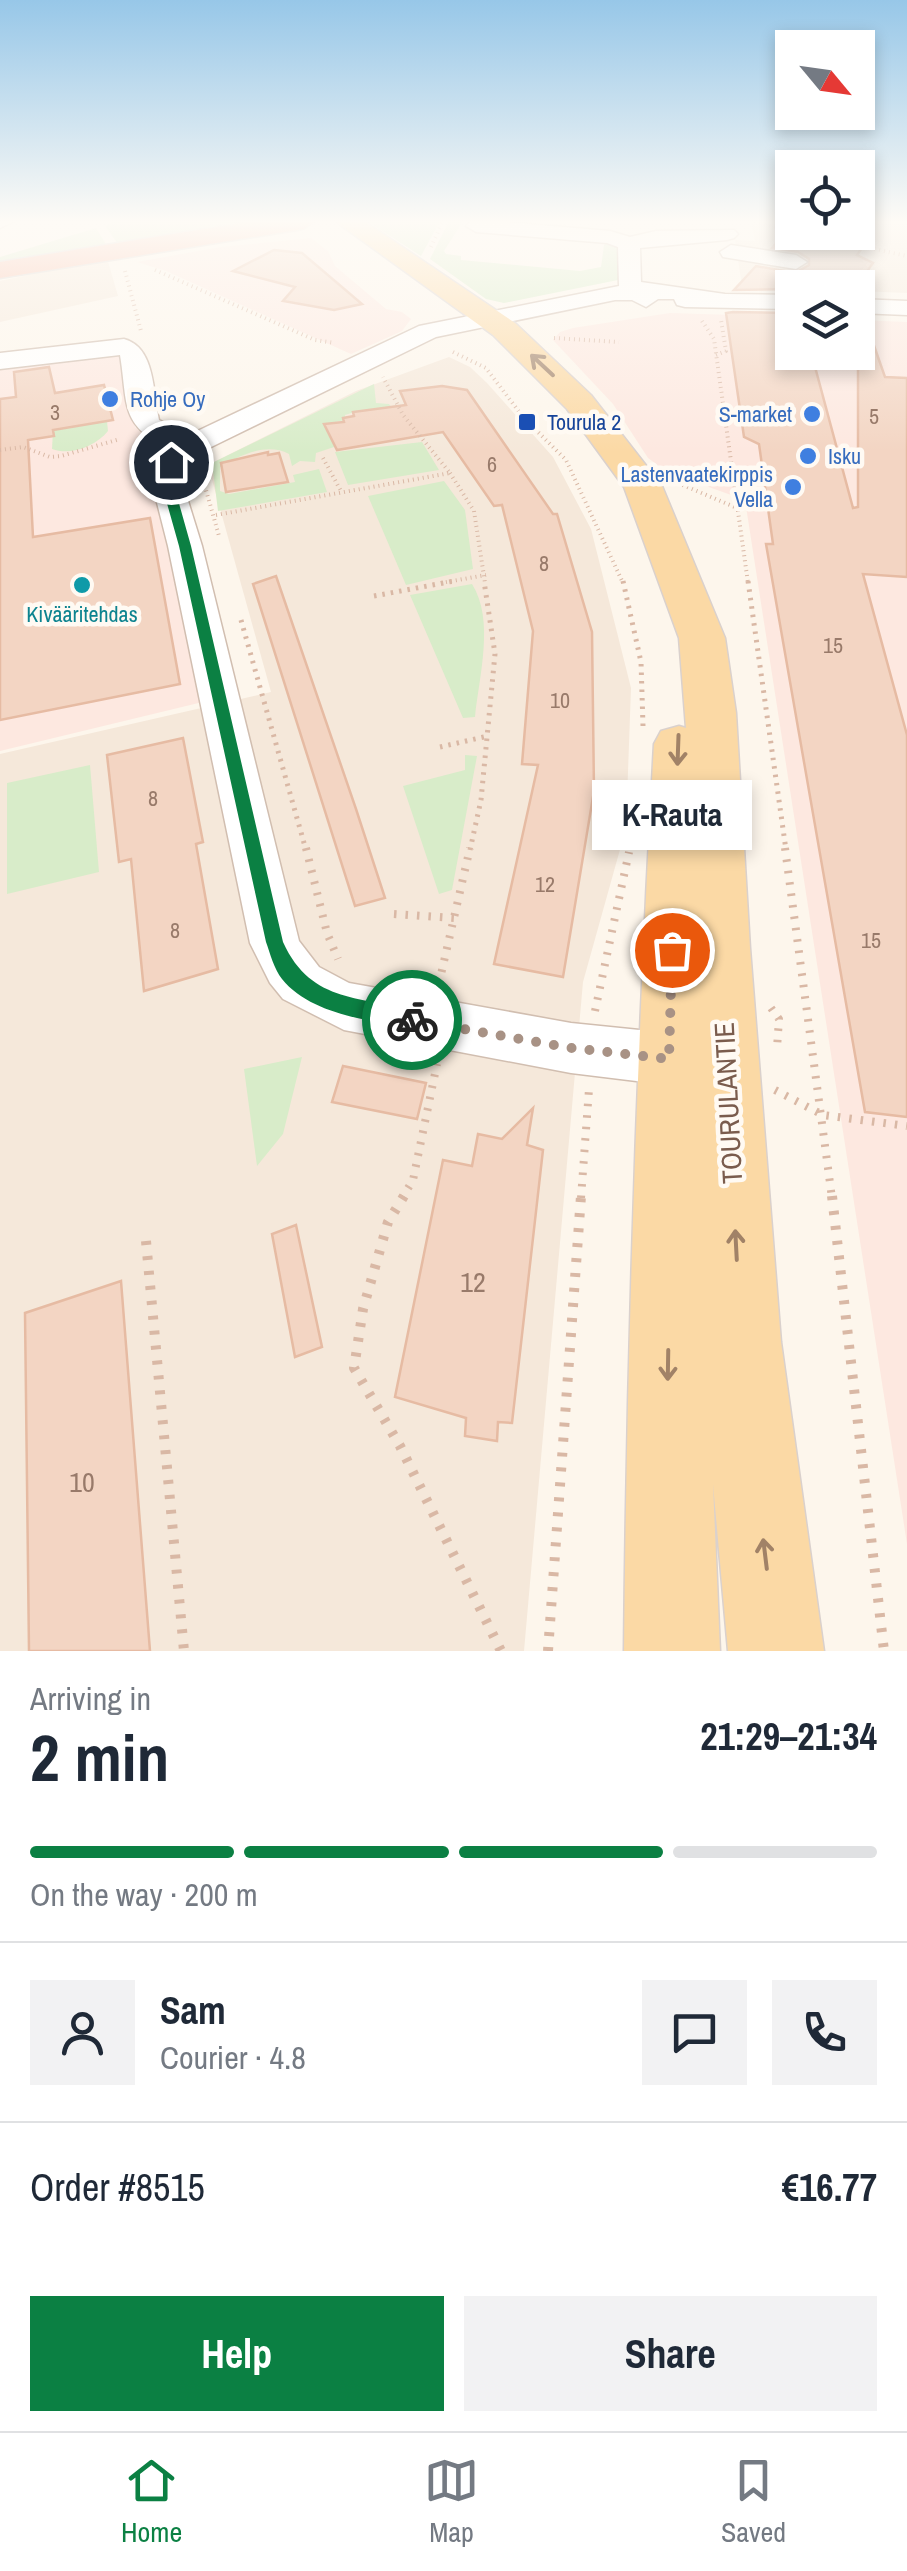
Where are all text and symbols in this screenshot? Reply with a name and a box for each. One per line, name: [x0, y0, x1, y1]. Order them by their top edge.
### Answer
north arrow: [775, 30, 875, 130]
map controls: [775, 30, 875, 370]
button: locate: [775, 150, 875, 250]
button: layers: [775, 270, 875, 370]
one-way arrow: [531, 353, 555, 377]
place label: Rohje Oy: [130, 384, 205, 414]
marker: Rohje Oy: [99, 388, 121, 410]
house number: 3: [50, 397, 60, 427]
place label: S-market: [719, 399, 792, 429]
house number: 5: [869, 401, 879, 431]
marker: S-market: [801, 403, 823, 425]
place label: Tourula 2: [547, 407, 621, 437]
marker: Tourula 2: [516, 411, 538, 433]
pin: [129, 420, 214, 505]
icon: home: [144, 435, 199, 490]
place label: Isku: [828, 441, 861, 471]
marker: Isku: [797, 445, 819, 467]
house number: 6: [487, 449, 497, 479]
place label: Lastenvaatekirppis Vella: [621, 459, 773, 514]
marker: Lastenvaatekirppis Vella: [782, 476, 804, 498]
house number: 8: [539, 548, 549, 578]
marker: Kivääritehdas: [71, 574, 93, 596]
place label: Kivääritehdas: [26, 599, 138, 629]
house number: 15: [823, 630, 843, 660]
house number: 10: [550, 685, 570, 715]
one-way arrow: [669, 733, 688, 765]
callout: K-Rauta: [592, 780, 752, 850]
house number: 8: [148, 783, 158, 813]
text: K-Rauta: [622, 793, 722, 836]
house number: 12: [535, 869, 555, 899]
pin: [630, 908, 715, 993]
house number: 8: [170, 915, 180, 945]
icon: bag: [645, 923, 700, 978]
house number: 15: [861, 925, 881, 955]
courier: [362, 970, 462, 1070]
icon: bike: [385, 993, 440, 1048]
street label: TOURULANTIE: [705, 1021, 751, 1185]
one-way arrow: [726, 1230, 745, 1262]
house number: 12: [460, 1263, 486, 1301]
one-way arrow: [658, 1349, 677, 1381]
house number: 10: [69, 1463, 95, 1501]
one-way arrow: [755, 1539, 774, 1571]
text: Arriving in: [30, 1677, 151, 1720]
text: 21:29–21:34: [700, 1711, 877, 1762]
text: 2 min: [30, 1714, 169, 1801]
text: On the way · 200 m: [30, 1873, 258, 1916]
button: person: [30, 1980, 135, 2085]
button: chat: [642, 1980, 747, 2085]
button: phone: [772, 1980, 877, 2085]
text: Sam: [160, 1985, 226, 2036]
text: Courier · 4.8: [160, 2036, 306, 2079]
text: Order #8515: [30, 2162, 205, 2213]
text: €16.77: [782, 2162, 877, 2213]
button: Help: [30, 2296, 444, 2411]
button: Share: [464, 2296, 877, 2411]
tab: Home: [121, 2453, 182, 2551]
tab: Map: [424, 2453, 479, 2551]
tab: Saved: [721, 2453, 786, 2551]

